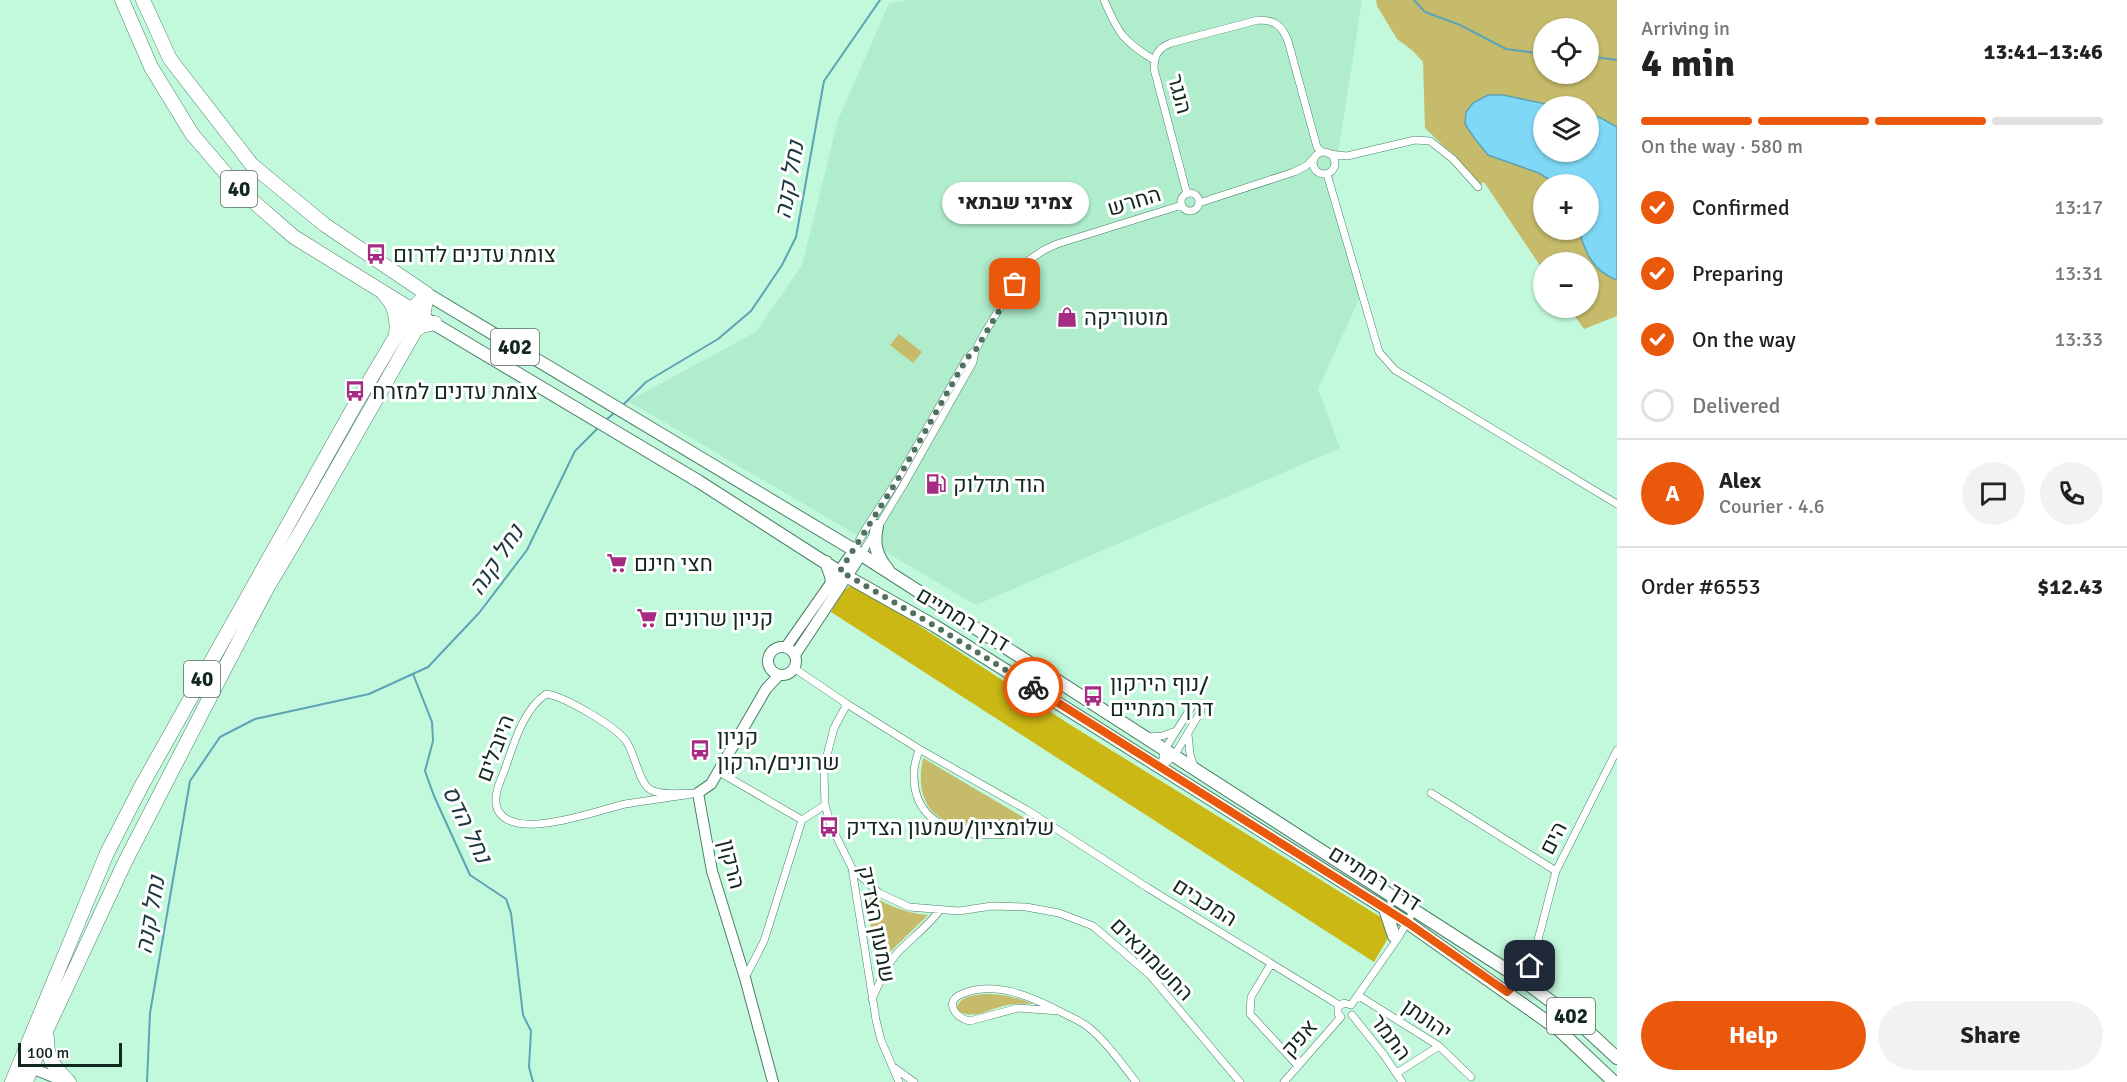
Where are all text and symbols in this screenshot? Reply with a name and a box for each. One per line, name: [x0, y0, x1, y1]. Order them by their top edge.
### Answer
text: Arriving in: [1641, 16, 1730, 41]
map controls: [1533, 18, 1599, 318]
button: locate: [1533, 18, 1599, 84]
text: 13:41–13:46: [1984, 38, 2103, 65]
text: 4 min: [1641, 39, 1735, 87]
street label: הנגר: [1162, 71, 1198, 117]
button: layers: [1533, 96, 1599, 162]
text: On the way · 580 m: [1641, 134, 1803, 159]
water label: נחל קנה: [767, 136, 811, 221]
road number: 40: [221, 171, 257, 207]
button: +: [1533, 174, 1599, 240]
street label: החרש: [1104, 180, 1164, 222]
callout: צמיגי שבתאי: [942, 182, 1088, 224]
text: צמיגי שבתאי: [958, 190, 1073, 215]
icon: check: [1641, 191, 1674, 224]
text: Confirmed: [1692, 194, 1790, 221]
text: 13:17: [2054, 195, 2103, 220]
place label: צומת עדנים לדרום: [393, 241, 556, 268]
bus stop icon: צומת עדנים לדרום: [364, 242, 388, 266]
button: −: [1533, 252, 1599, 318]
icon: check: [1641, 257, 1674, 290]
pin: [989, 258, 1040, 309]
text: Preparing: [1692, 260, 1784, 287]
text: 13:31: [2054, 261, 2103, 286]
icon: bag: [998, 267, 1031, 300]
place label: מוטוריקה: [1084, 304, 1169, 331]
shop icon: מוטוריקה: [1055, 305, 1079, 329]
icon: check: [1641, 323, 1674, 356]
text: On the way: [1692, 326, 1796, 353]
text: 13:33: [2054, 327, 2103, 352]
road number: 402: [491, 329, 539, 365]
place label: צומת עדנים למזרח: [372, 378, 538, 405]
bus stop icon: צומת עדנים למזרח: [343, 379, 367, 403]
text: Delivered: [1692, 392, 1780, 419]
button: chat: [1962, 462, 2025, 525]
button: phone: [2040, 462, 2103, 525]
text: Alex: [1719, 467, 1761, 494]
place label: הוד תדלוק: [953, 471, 1045, 498]
fuel station icon: הוד תדלוק: [924, 472, 948, 496]
text: A: [1665, 480, 1680, 507]
text: Courier · 4.6: [1719, 494, 1825, 519]
water label: נחל קנה: [462, 517, 532, 601]
place label: חצי חינם: [634, 550, 713, 577]
supermarket icon: חצי חינם: [605, 551, 629, 575]
text: Order #6553: [1641, 573, 1761, 600]
text: $12.43: [2037, 573, 2103, 600]
street label: דרך רמתיים: [912, 581, 1014, 657]
place label: קניון שרונים: [664, 605, 773, 632]
supermarket icon: קניון שרונים: [635, 606, 659, 630]
courier: [1003, 657, 1063, 717]
road number: 40: [184, 661, 220, 697]
place label: נוף הירקון/ דרך רמתיים: [1110, 670, 1214, 722]
icon: bike: [1017, 671, 1050, 704]
bus stop icon: נוף הירקון/ דרך רמתיים: [1081, 684, 1105, 708]
street label: היובלים: [470, 711, 520, 785]
place label: קניון שרונים/הרקון: [717, 724, 840, 776]
bus stop icon: קניון שרונים/הרקון: [688, 738, 712, 762]
water label: נחל הדס: [435, 780, 500, 870]
place label: שלומציון/שמעון הצדיק: [846, 814, 1055, 841]
bus stop icon: שלומציון/שמעון הצדיק: [817, 815, 841, 839]
street label: הים: [1533, 817, 1573, 859]
street label: הרקון: [713, 836, 751, 892]
street label: דרך רמתיים: [1324, 839, 1426, 917]
street label: שמעון הצדיק: [852, 863, 902, 985]
water label: נחל קנה: [128, 871, 172, 956]
street label: המכבים: [1168, 872, 1242, 932]
street label: החשמונאים: [1105, 912, 1199, 1006]
pin: [1504, 940, 1555, 991]
icon: home: [1513, 949, 1546, 982]
street label: יהונתן: [1397, 993, 1457, 1045]
road number: 402: [1547, 998, 1595, 1034]
button: Help: [1641, 1001, 1866, 1070]
button: Share: [1878, 1001, 2103, 1070]
street label: התמר: [1365, 1008, 1417, 1066]
street label: אפק: [1275, 1014, 1323, 1062]
scale bar: [18, 1040, 122, 1068]
text: 100 m: [27, 1043, 69, 1063]

